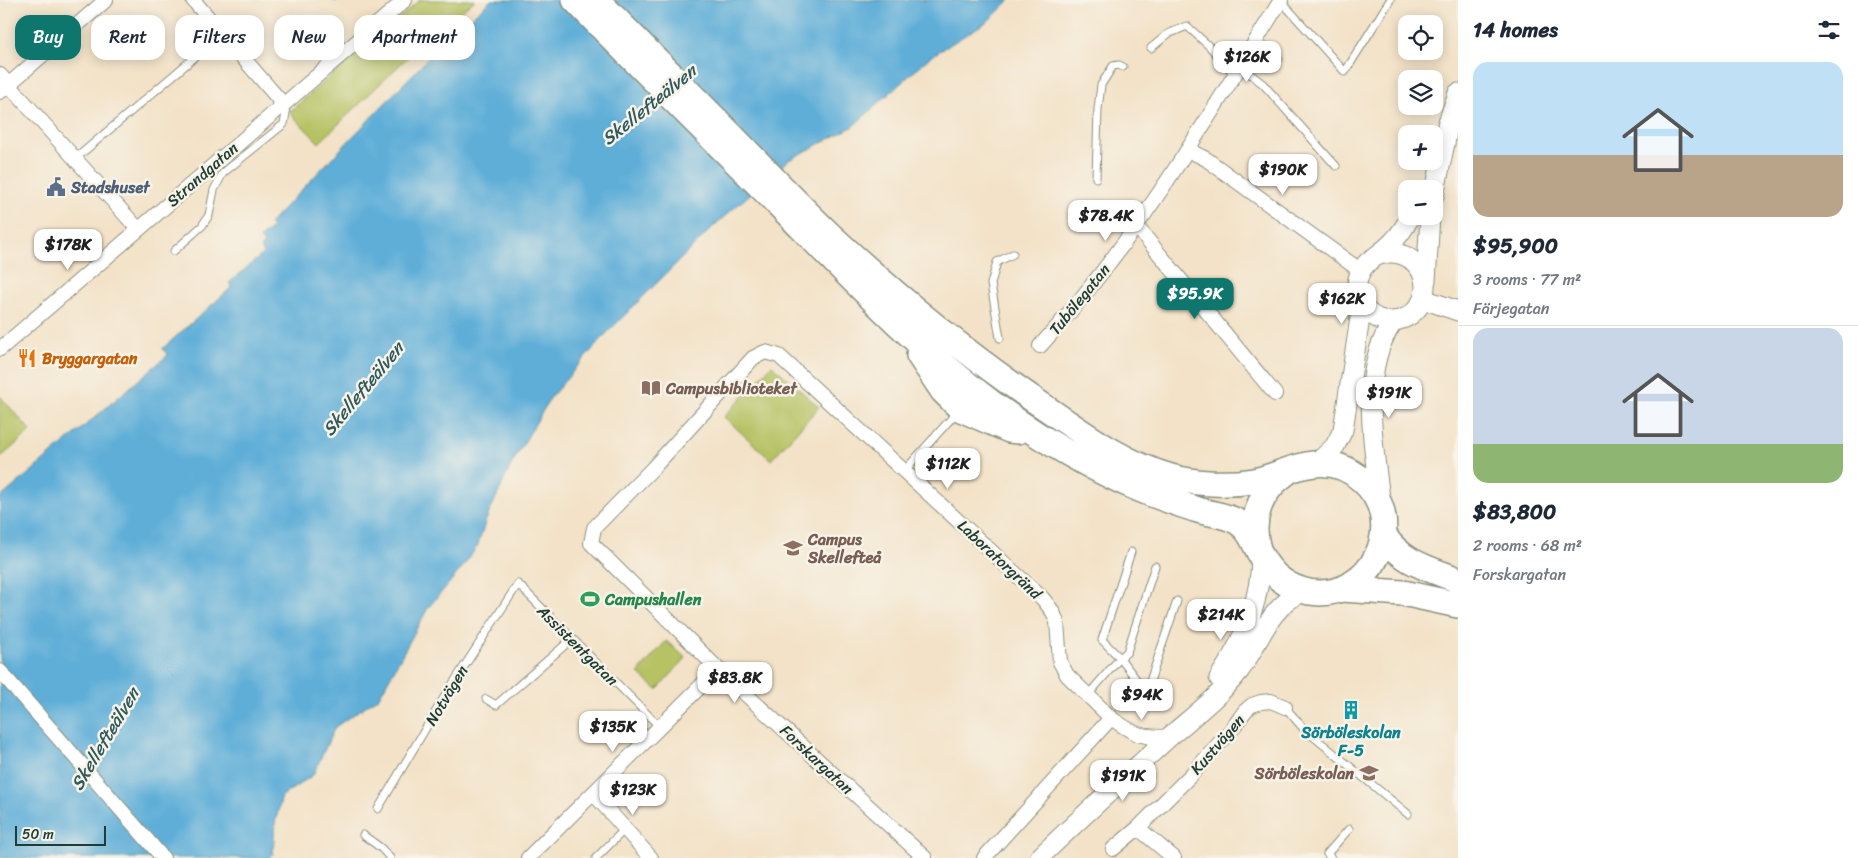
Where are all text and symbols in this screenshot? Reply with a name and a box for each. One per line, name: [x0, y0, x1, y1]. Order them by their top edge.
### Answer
text: 14 homes: [1473, 11, 1558, 49]
chip: Buy: [15, 15, 81, 60]
chip: Rent: [91, 15, 165, 60]
chip: Filters: [175, 15, 264, 60]
chip: New: [274, 15, 344, 60]
chip: Apartment: [354, 15, 475, 60]
map controls: [1398, 15, 1443, 225]
button: locate: [1398, 15, 1443, 60]
icon: filters: [1815, 16, 1843, 44]
pin: $126K: [1212, 41, 1282, 83]
text: $126K: [1224, 42, 1270, 71]
water label: Skellefteälven: [594, 55, 705, 154]
button: layers: [1398, 70, 1443, 115]
icon: home: [1613, 95, 1703, 185]
button: +: [1398, 125, 1443, 170]
street label: Strandgatan: [160, 134, 245, 214]
pin: $190K: [1248, 154, 1318, 196]
text: $190K: [1259, 155, 1307, 184]
place label: Stadshuset: [70, 173, 151, 202]
public building icon: Stadshuset: [45, 176, 67, 198]
button: −: [1398, 180, 1443, 225]
pin: $78.4K: [1065, 200, 1147, 242]
text: $78.4K: [1079, 201, 1133, 230]
text: $95,900: [1473, 227, 1558, 265]
pin: $178K: [33, 228, 103, 271]
text: $178K: [45, 230, 91, 259]
street label: Tubölegatan: [1041, 257, 1118, 342]
text: 3 rooms · 77 m²: [1473, 265, 1581, 294]
pin: $95.9K: [1154, 278, 1236, 320]
text: $95.9K: [1168, 279, 1222, 308]
pin: $162K: [1307, 282, 1377, 325]
text: $162K: [1319, 284, 1365, 313]
text: Färjegatan: [1473, 294, 1550, 323]
water label: Skellefteälven: [314, 333, 414, 443]
place label: Bryggargatan: [42, 344, 138, 373]
restaurant icon: Bryggargatan: [16, 347, 38, 369]
icon: home: [1613, 360, 1703, 450]
place label: Campusbiblioteket: [665, 374, 798, 403]
pin: $191K: [1354, 376, 1424, 419]
library icon: Campusbiblioteket: [640, 377, 662, 399]
text: $191K: [1367, 378, 1411, 407]
pin: $112K: [913, 448, 983, 490]
text: $112K: [926, 449, 970, 478]
text: $83,800: [1473, 493, 1556, 531]
street label: Laboratorgränd: [950, 512, 1050, 608]
place label: Campus Skellefteå: [807, 525, 882, 572]
text: 2 rooms · 68 m²: [1473, 531, 1582, 560]
school or university icon: Campus Skellefteå: [782, 537, 804, 559]
text: Forskargatan: [1473, 560, 1566, 589]
place label: Campushallen: [604, 585, 702, 614]
sports icon: Campushallen: [579, 588, 601, 610]
street label: Assistentgatan: [529, 597, 626, 693]
pin: $214K: [1186, 598, 1256, 641]
text: $214K: [1198, 600, 1244, 629]
street label: Notvägen: [417, 659, 476, 731]
pin: $83.8K: [694, 662, 776, 704]
text: $83.8K: [708, 663, 762, 692]
pin: $94K: [1112, 678, 1172, 721]
water label: Skellefteälven: [62, 680, 149, 797]
text: $94K: [1122, 680, 1162, 709]
building icon: Sörböleskolan F-5: [1340, 699, 1362, 721]
street label: Kustvägen: [1182, 707, 1253, 781]
pin: $135K: [578, 710, 648, 753]
text: $135K: [590, 712, 636, 741]
street label: Forskargatan: [773, 717, 861, 802]
place label: Sörböleskolan F-5: [1300, 718, 1401, 765]
place label: Sörböleskolan: [1254, 759, 1354, 788]
pin: $191K: [1088, 760, 1158, 802]
text: $191K: [1101, 761, 1145, 790]
school or university icon: Sörböleskolan: [1358, 762, 1380, 784]
pin: $123K: [598, 774, 668, 816]
text: $123K: [610, 775, 656, 804]
text: 50 m: [22, 822, 54, 847]
scale bar: [15, 823, 106, 846]

